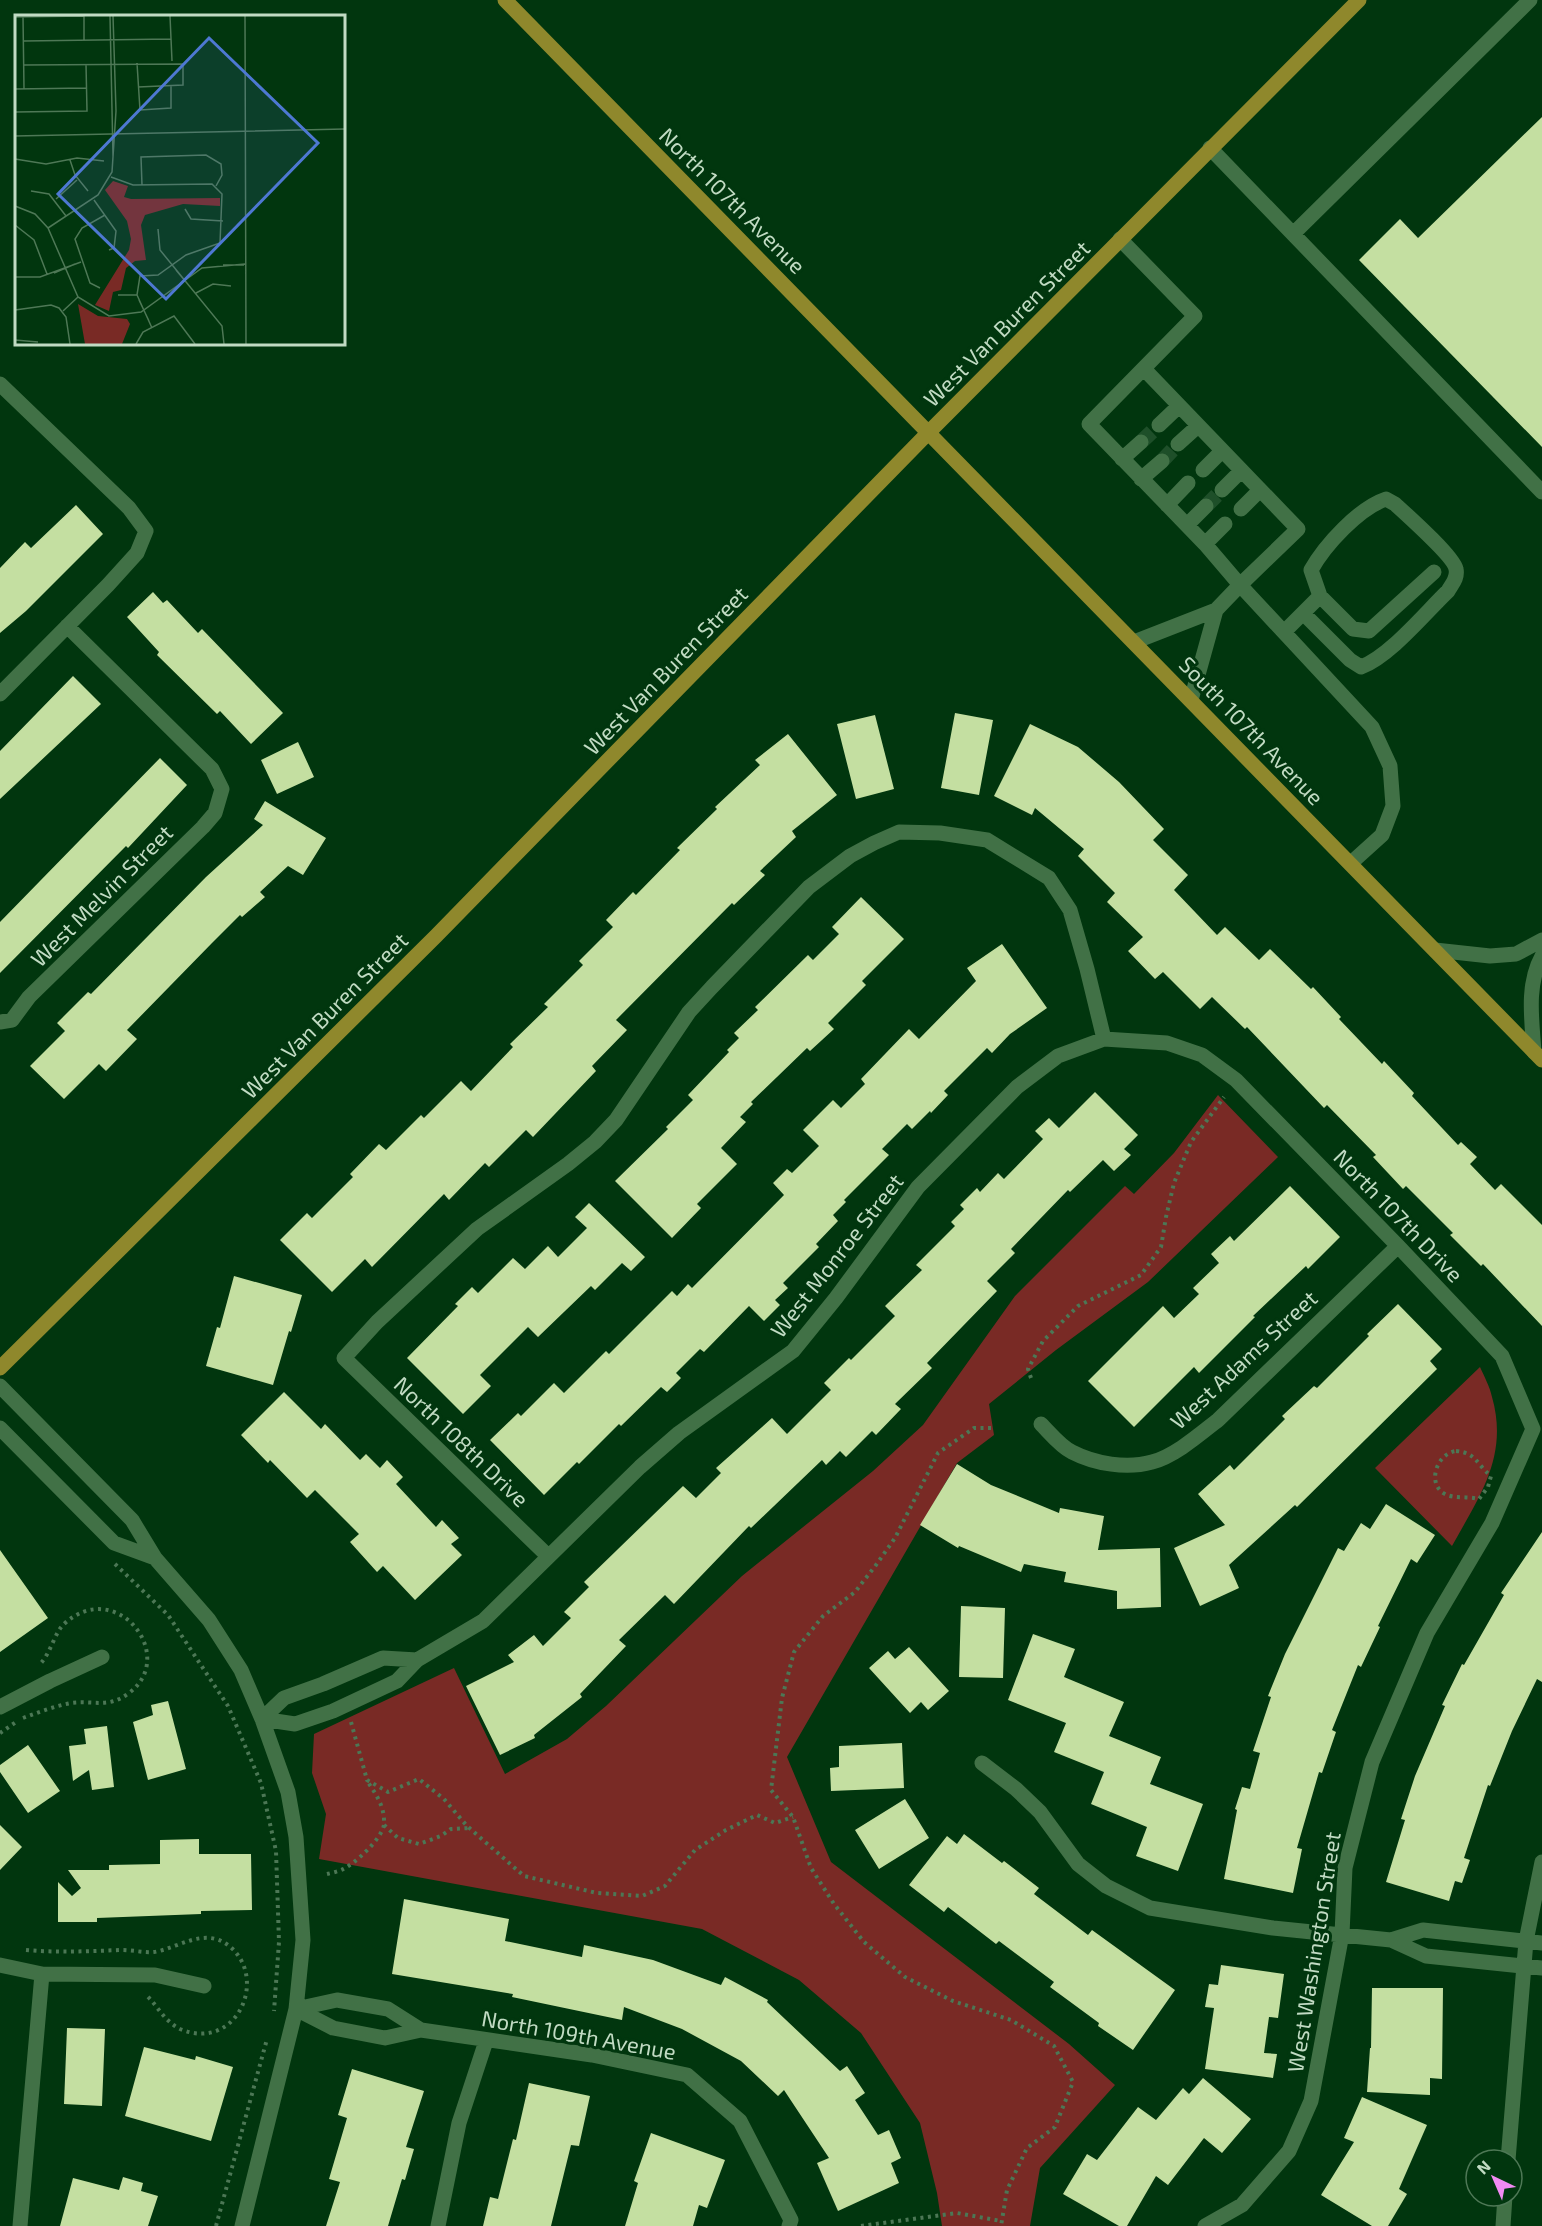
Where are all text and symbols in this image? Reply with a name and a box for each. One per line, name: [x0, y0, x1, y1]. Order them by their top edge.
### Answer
inset map: [15, 15, 345, 345]
street label: North 107th Avenue: [655, 122, 811, 278]
street label: West Van Buren Street: [918, 235, 1094, 411]
street label: West Van Buren Street: [578, 580, 752, 760]
street label: South 107th Avenue: [1175, 650, 1329, 810]
street label: West Melvin Street: [25, 819, 177, 971]
street label: West Van Buren Street: [236, 927, 412, 1103]
street label: North 107th Drive: [1329, 1143, 1469, 1287]
street label: West Monroe Street: [764, 1168, 908, 1342]
street label: West Adams Street: [1164, 1284, 1322, 1434]
street label: North 108th Drive: [389, 1370, 535, 1512]
street label: West Washington Street: [1281, 1830, 1345, 2074]
street label: North 109th Avenue: [480, 2004, 678, 2064]
north arrow: [1464, 2148, 1524, 2208]
text: N: [1472, 2156, 1494, 2178]

